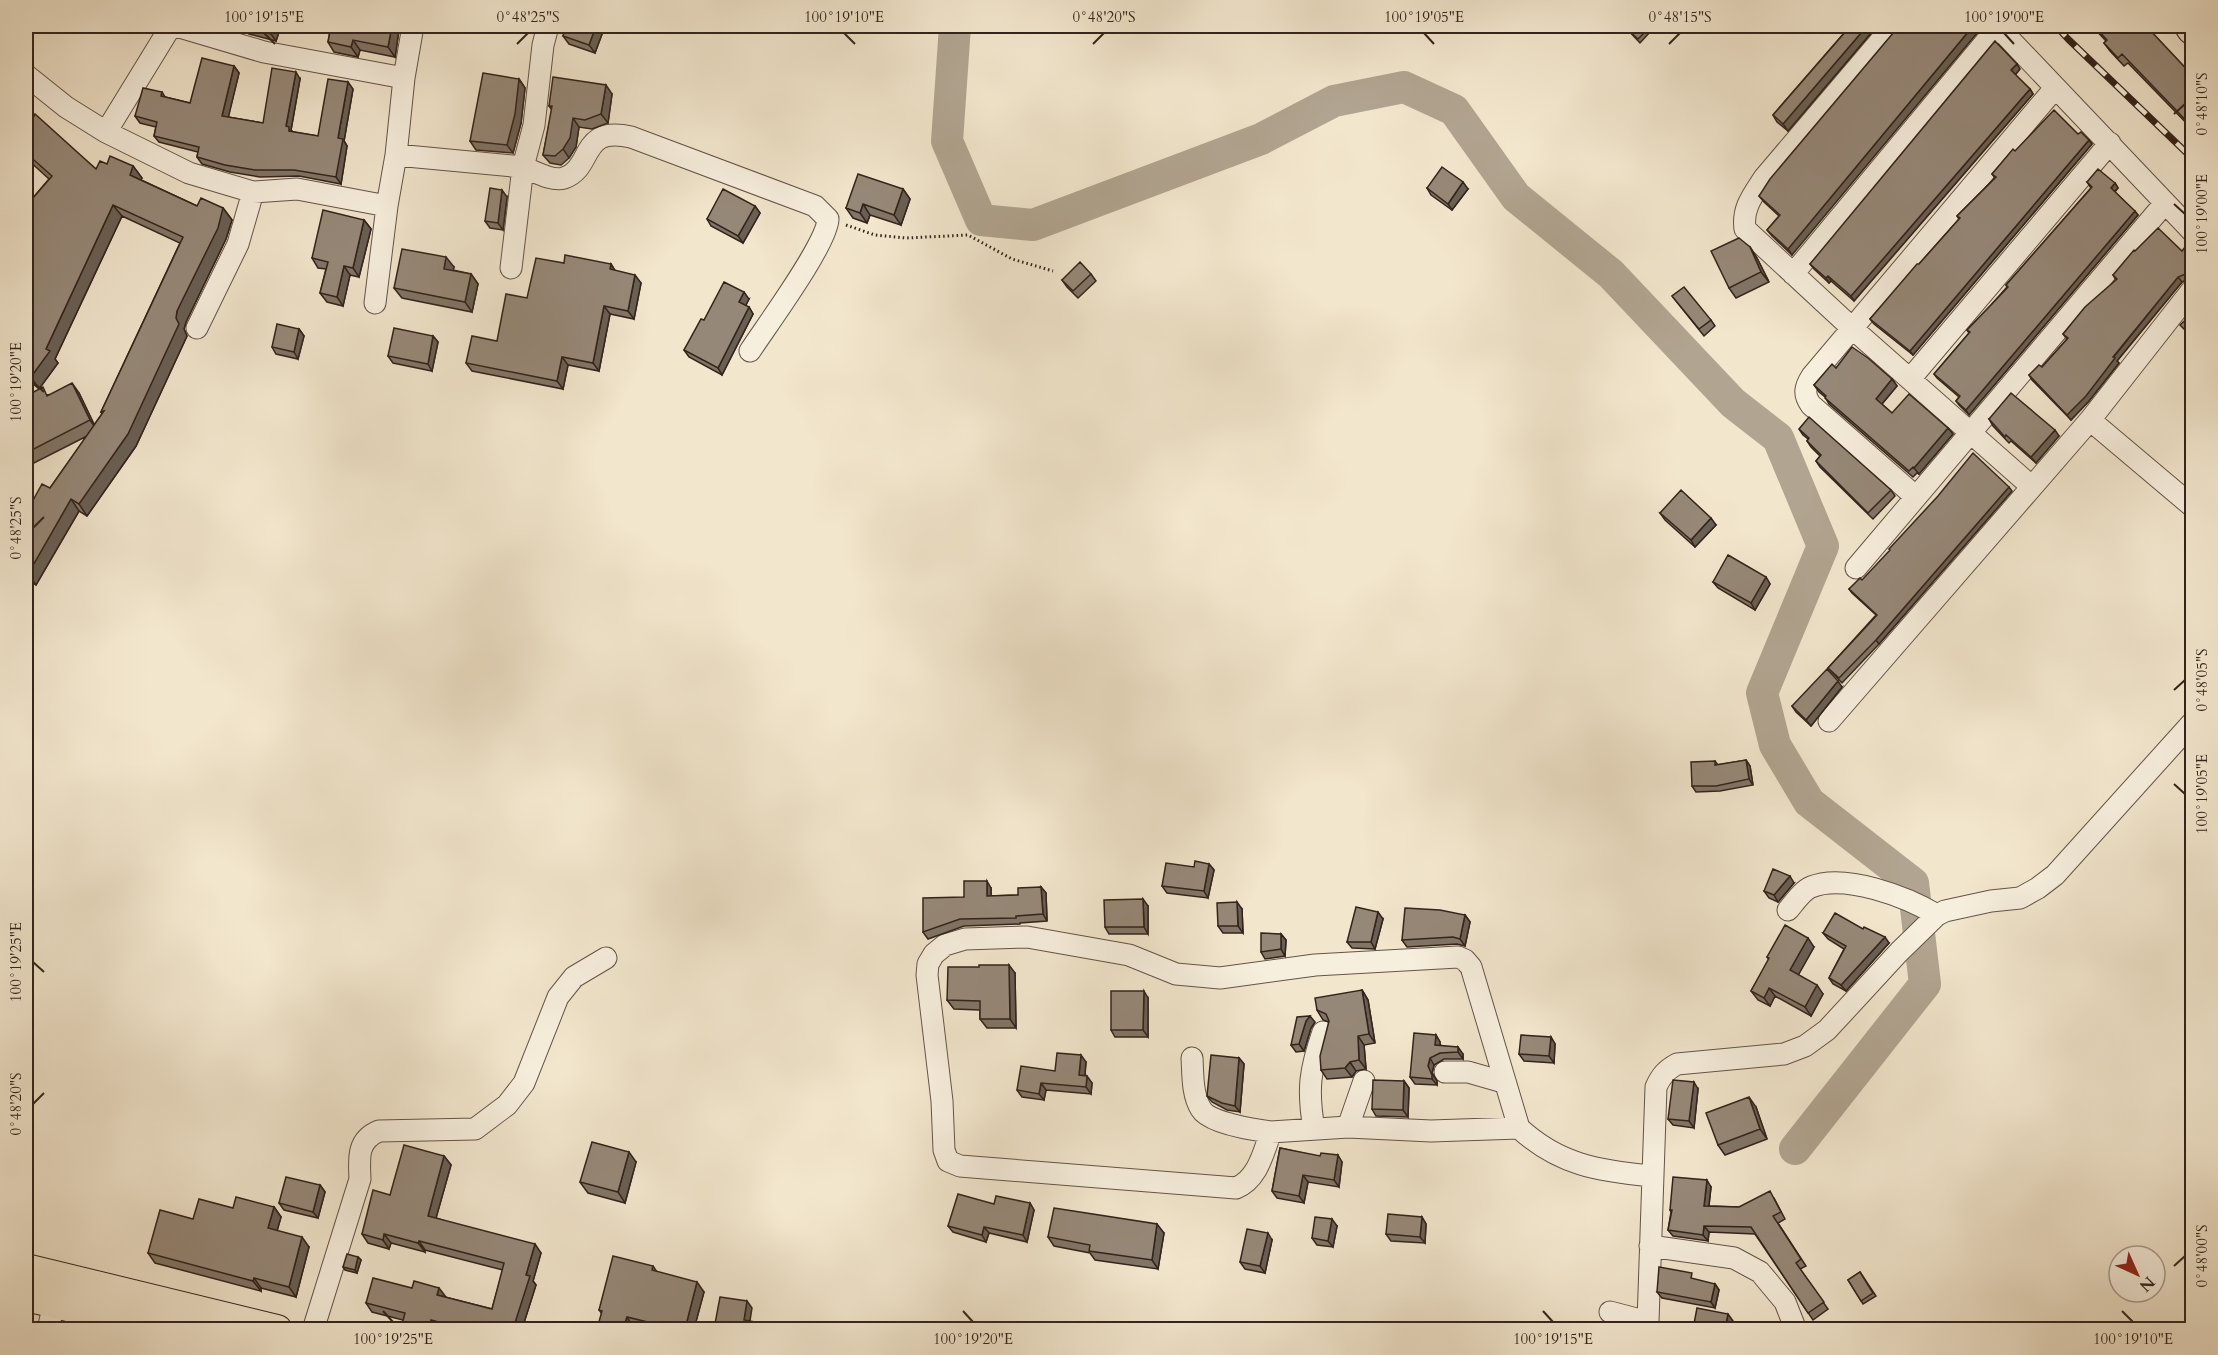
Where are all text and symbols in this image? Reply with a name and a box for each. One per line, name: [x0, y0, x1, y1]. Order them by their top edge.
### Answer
text: 100°19'15"E: [224, 7, 304, 27]
text: 0°48'25"S: [496, 7, 560, 27]
text: 100°19'10"E: [804, 7, 884, 27]
text: 0°48'20"S: [1072, 7, 1136, 27]
text: 100°19'05"E: [1384, 7, 1464, 27]
text: 0°48'15"S: [1648, 7, 1712, 27]
text: 100°19'00"E: [1964, 7, 2044, 27]
text: 0°48'10"S: [2192, 72, 2212, 136]
text: 100°19'00"E: [2192, 174, 2212, 254]
text: 100°19'20"E: [6, 342, 26, 422]
text: 0°48'25"S: [6, 496, 26, 560]
text: 0°48'05"S: [2192, 648, 2212, 712]
text: 100°19'05"E: [2192, 754, 2212, 834]
text: 100°19'25"E: [6, 922, 26, 1002]
text: 0°48'20"S: [6, 1072, 26, 1136]
text: 0°48'00"S: [2192, 1224, 2212, 1288]
north arrow: [2107, 1244, 2167, 1304]
text: N: [2134, 1271, 2160, 1297]
text: 100°19'25"E: [353, 1329, 433, 1349]
text: 100°19'20"E: [933, 1329, 1013, 1349]
text: 100°19'15"E: [1513, 1329, 1593, 1349]
text: 100°19'10"E: [2093, 1329, 2173, 1349]

